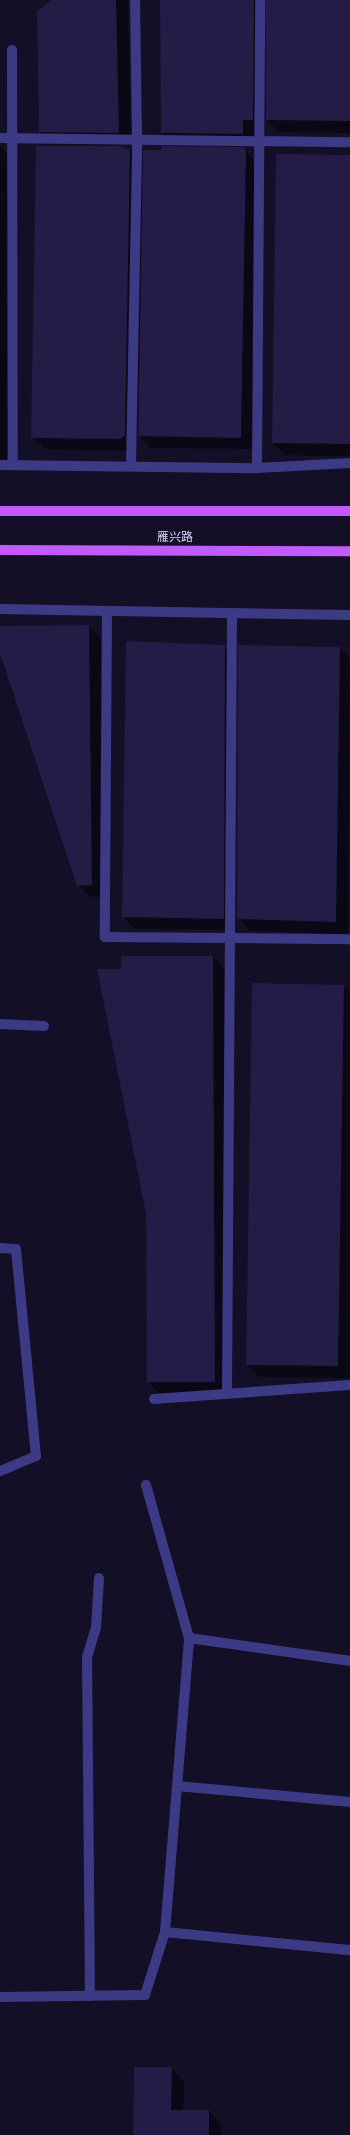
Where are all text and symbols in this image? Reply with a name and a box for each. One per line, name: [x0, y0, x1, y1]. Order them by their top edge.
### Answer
street label: 雁兴路: [157, 531, 193, 545]

